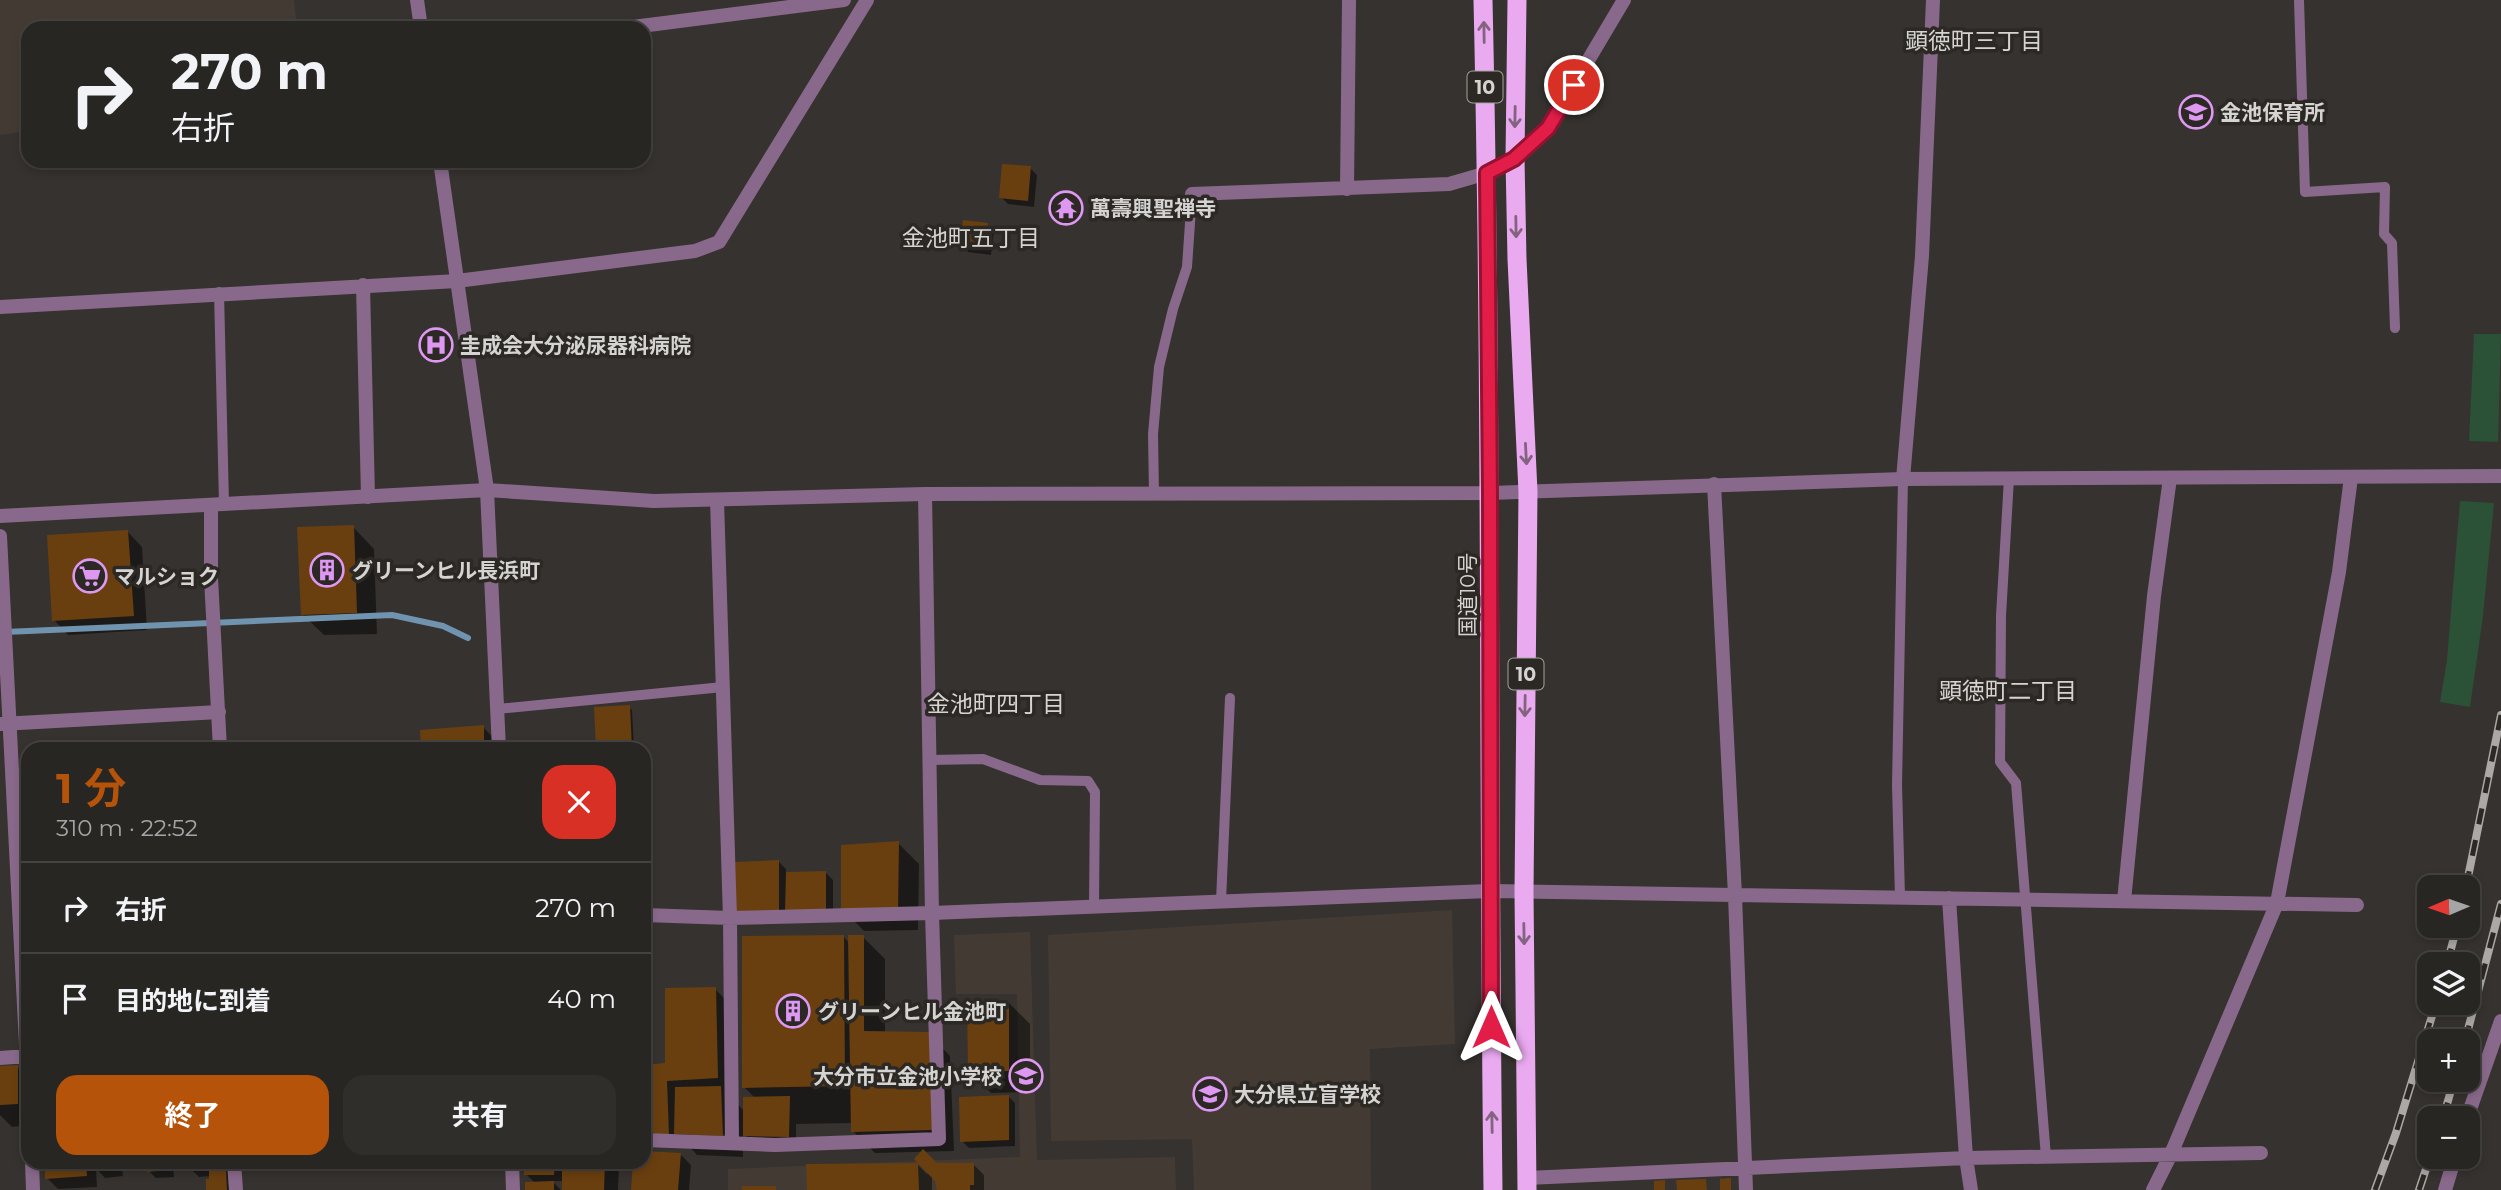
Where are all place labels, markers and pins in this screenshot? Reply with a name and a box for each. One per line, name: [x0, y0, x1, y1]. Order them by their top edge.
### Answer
pin: [1544, 55, 1604, 115]
school or university icon: 金池保育所: [2177, 93, 2215, 131]
place label: 金池保育所: [2220, 100, 2325, 125]
temple icon: 萬壽興聖禅寺: [1047, 189, 1085, 227]
place label: 萬壽興聖禅寺: [1090, 196, 1216, 221]
hospital icon: 圭成会大分泌尿器科病院: [417, 326, 455, 364]
place label: 圭成会大分泌尿器科病院: [460, 333, 691, 358]
building icon: グリーンヒル長浜町: [308, 551, 346, 589]
supermarket icon: マルショク: [71, 557, 109, 595]
place label: グリーンヒル長浜町: [352, 558, 540, 583]
place label: マルショク: [114, 564, 219, 589]
building icon: グリーンヒル金池町: [774, 992, 812, 1030]
place label: グリーンヒル金池町: [818, 999, 1006, 1024]
school or university icon: 大分市立金池小学校: [1007, 1057, 1045, 1095]
place label: 大分市立金池小学校: [813, 1064, 1002, 1089]
school or university icon: 大分県立盲学校: [1191, 1075, 1229, 1113]
place label: 大分県立盲学校: [1234, 1082, 1381, 1107]

